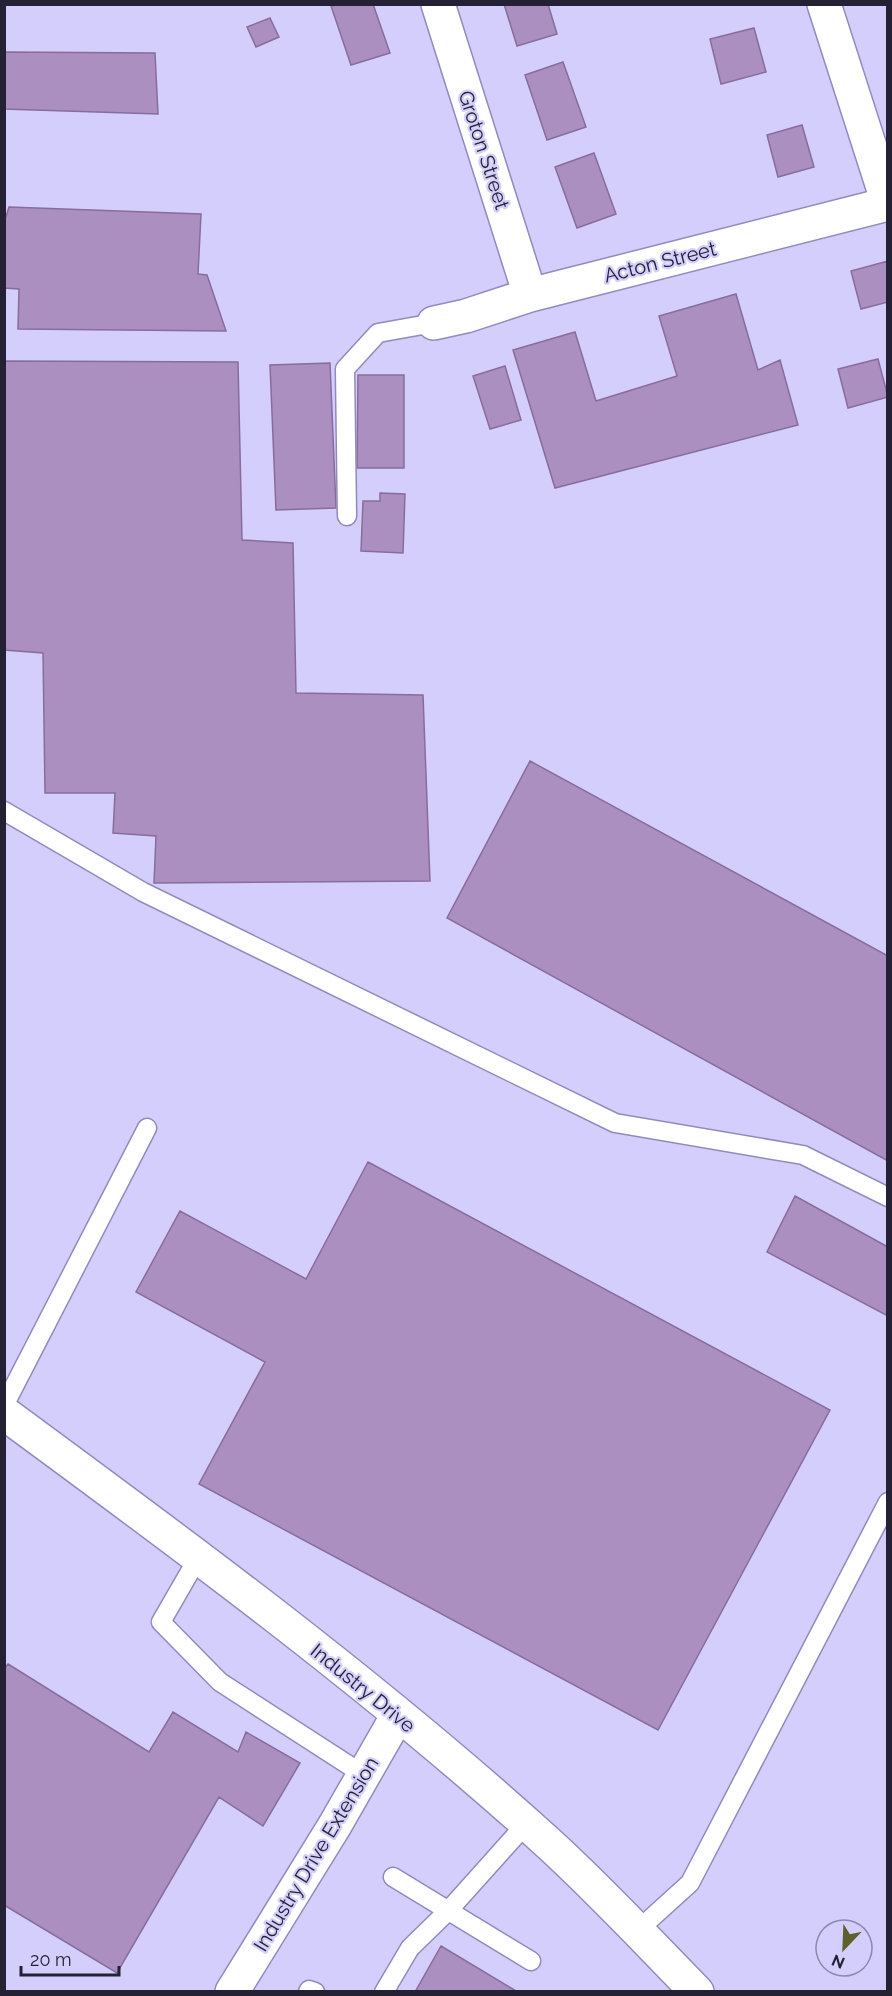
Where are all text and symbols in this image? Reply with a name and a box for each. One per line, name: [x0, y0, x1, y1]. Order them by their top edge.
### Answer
street label: Groton Street: [454, 88, 515, 213]
street label: Acton Street: [601, 236, 719, 288]
street label: Industry Drive: [306, 1639, 420, 1738]
street label: Industry Drive Extension: [248, 1753, 384, 1955]
north arrow: [814, 1918, 874, 1978]
scale bar: [21, 1939, 118, 1977]
text: 20 m: [30, 1949, 72, 1970]
text: N: [829, 1950, 848, 1972]

